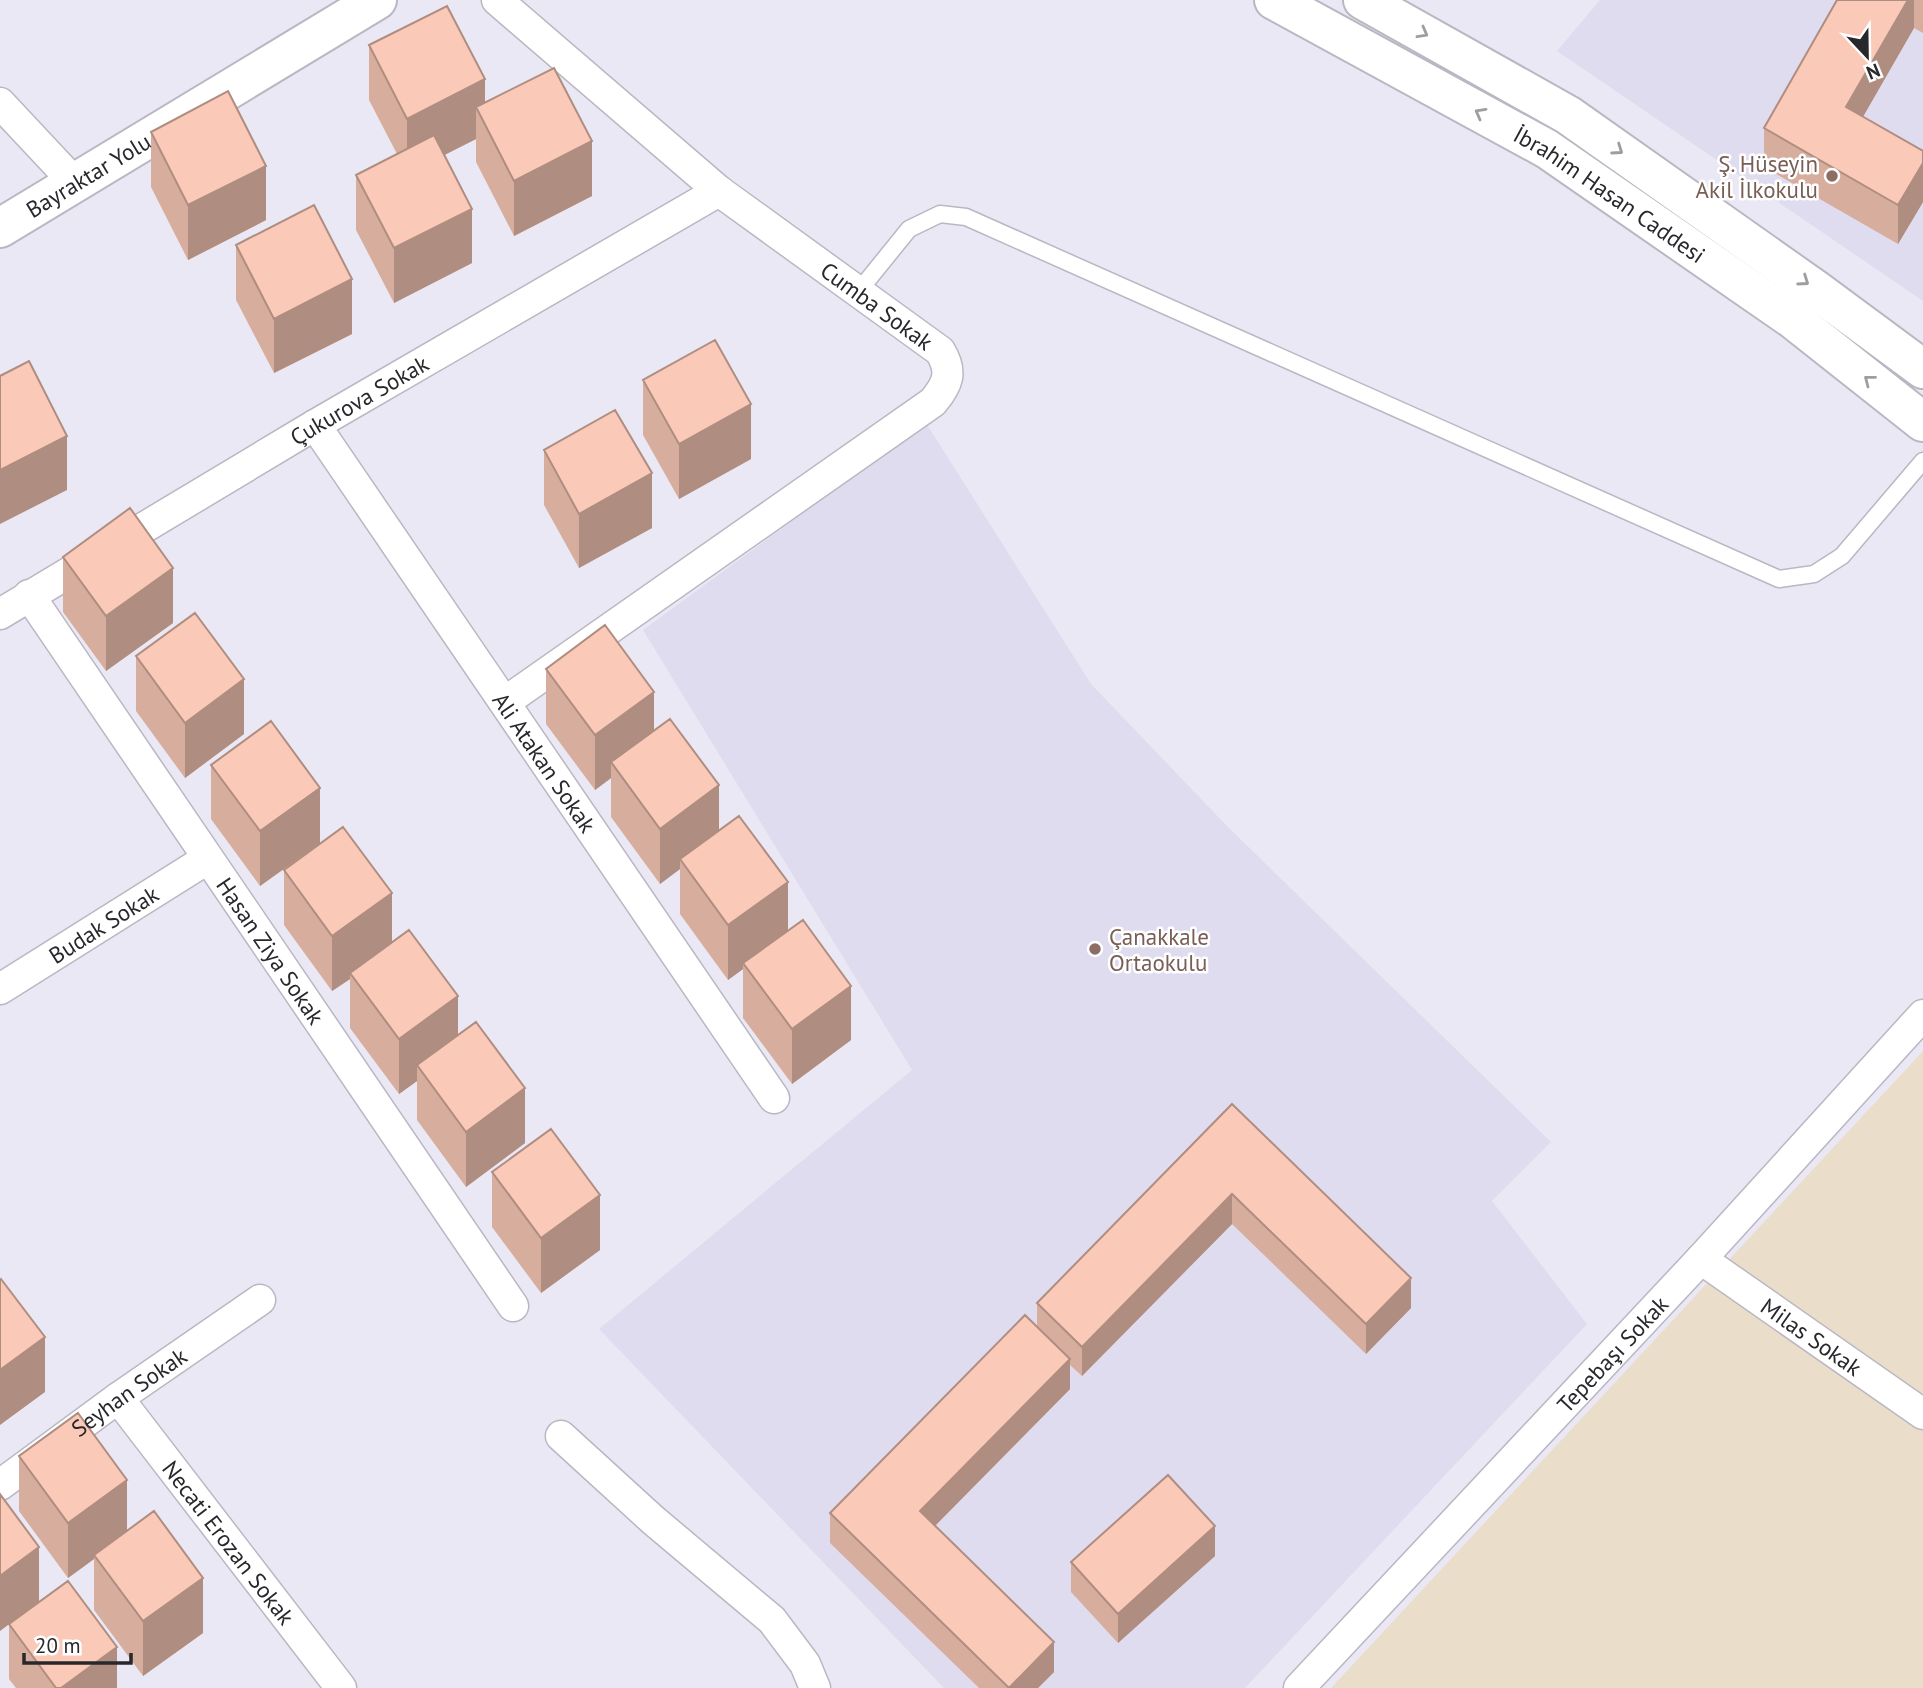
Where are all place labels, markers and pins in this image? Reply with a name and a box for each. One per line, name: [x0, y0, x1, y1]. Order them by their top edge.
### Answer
place label: Ş. Hüseyin Akil İlkokulu: [1696, 149, 1818, 204]
marker: Ş. Hüseyin Akil İlkokulu: [1824, 168, 1840, 184]
place label: Çanakkale Ortaokulu: [1109, 922, 1209, 977]
marker: Çanakkale Ortaokulu: [1087, 941, 1103, 957]

